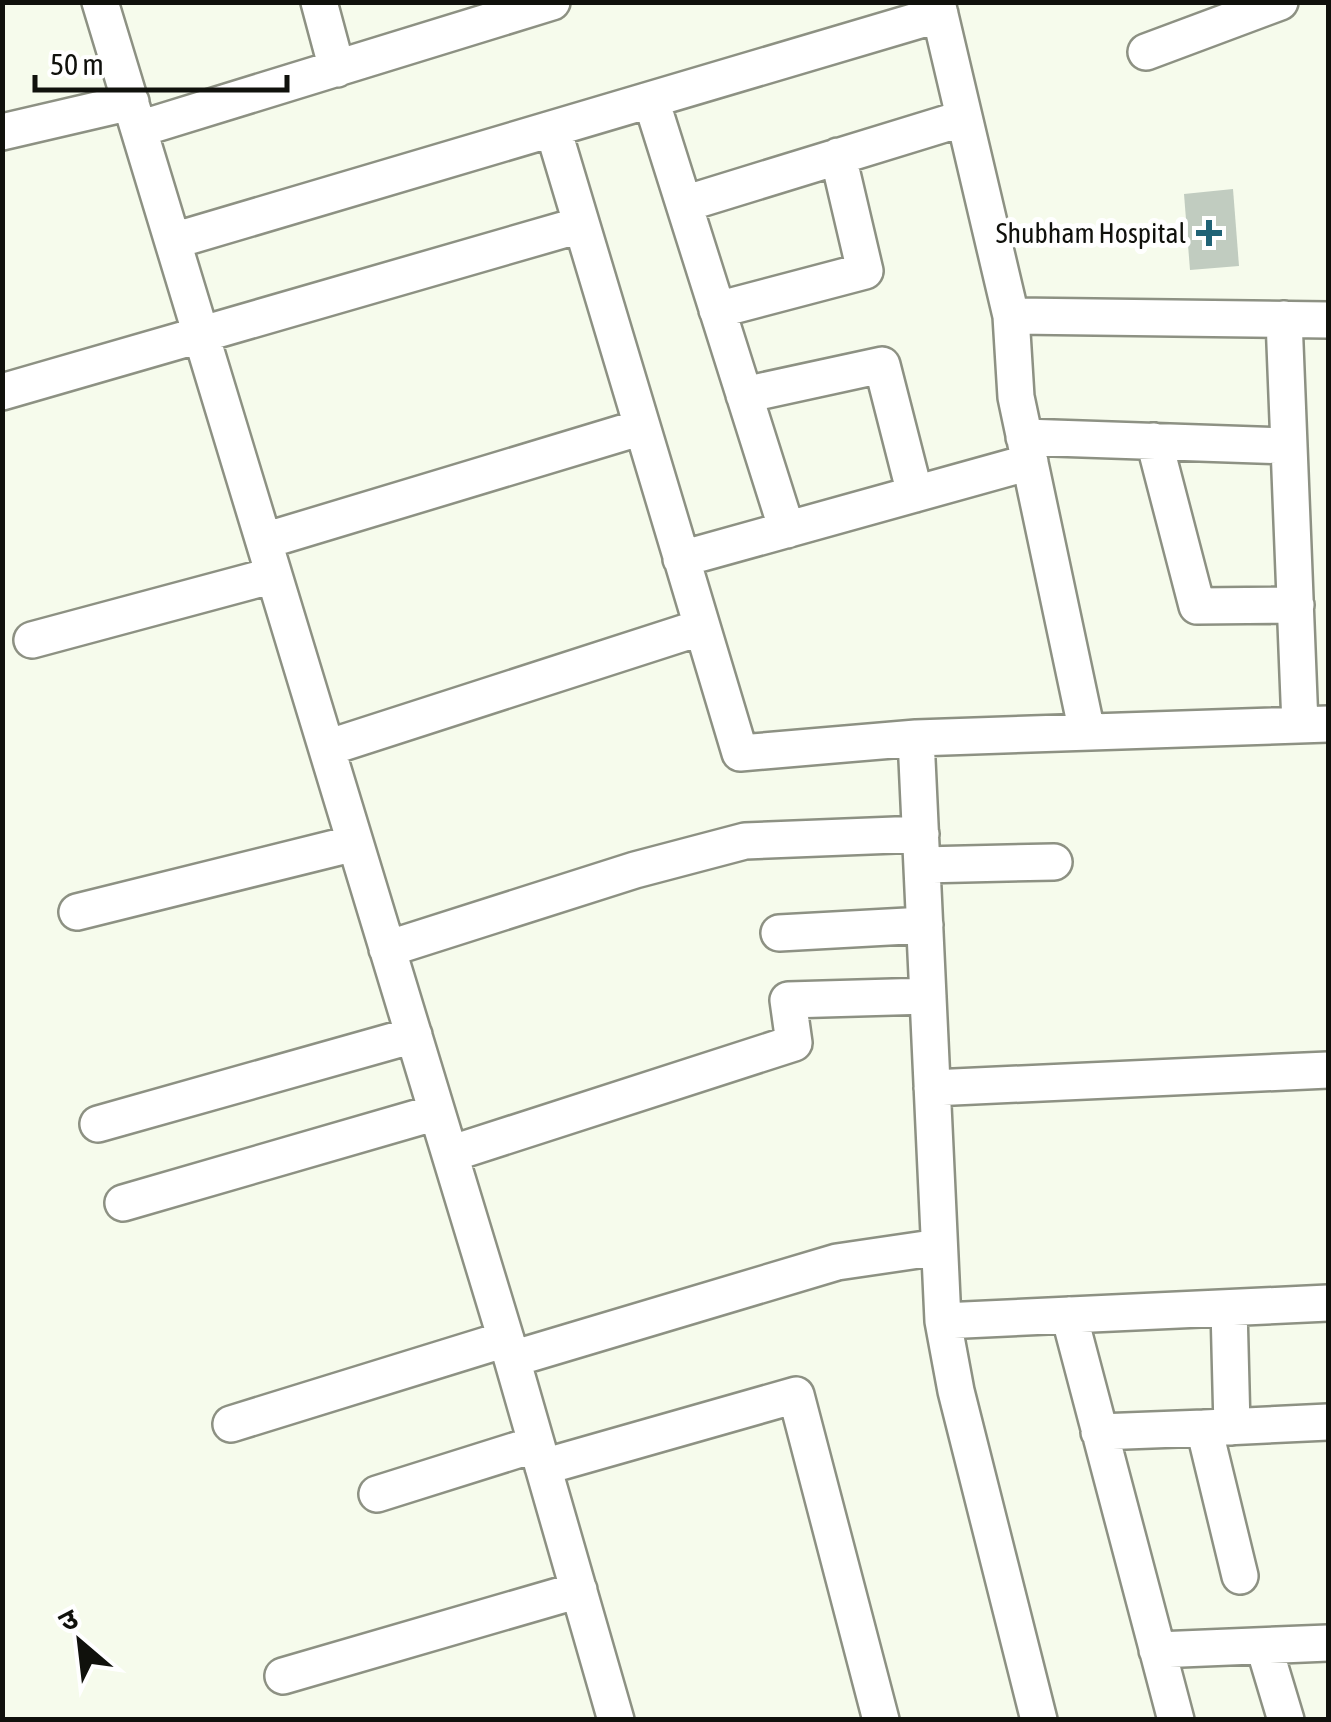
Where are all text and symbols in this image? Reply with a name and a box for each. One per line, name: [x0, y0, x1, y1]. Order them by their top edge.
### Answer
scale bar: [35, 30, 288, 92]
text: 50 m: [50, 47, 104, 81]
place label: Shubham Hospital: [996, 217, 1187, 249]
marker: Shubham Hospital: [1196, 220, 1222, 246]
north arrow: [30, 1592, 130, 1692]
text: उ: [54, 1602, 84, 1638]

